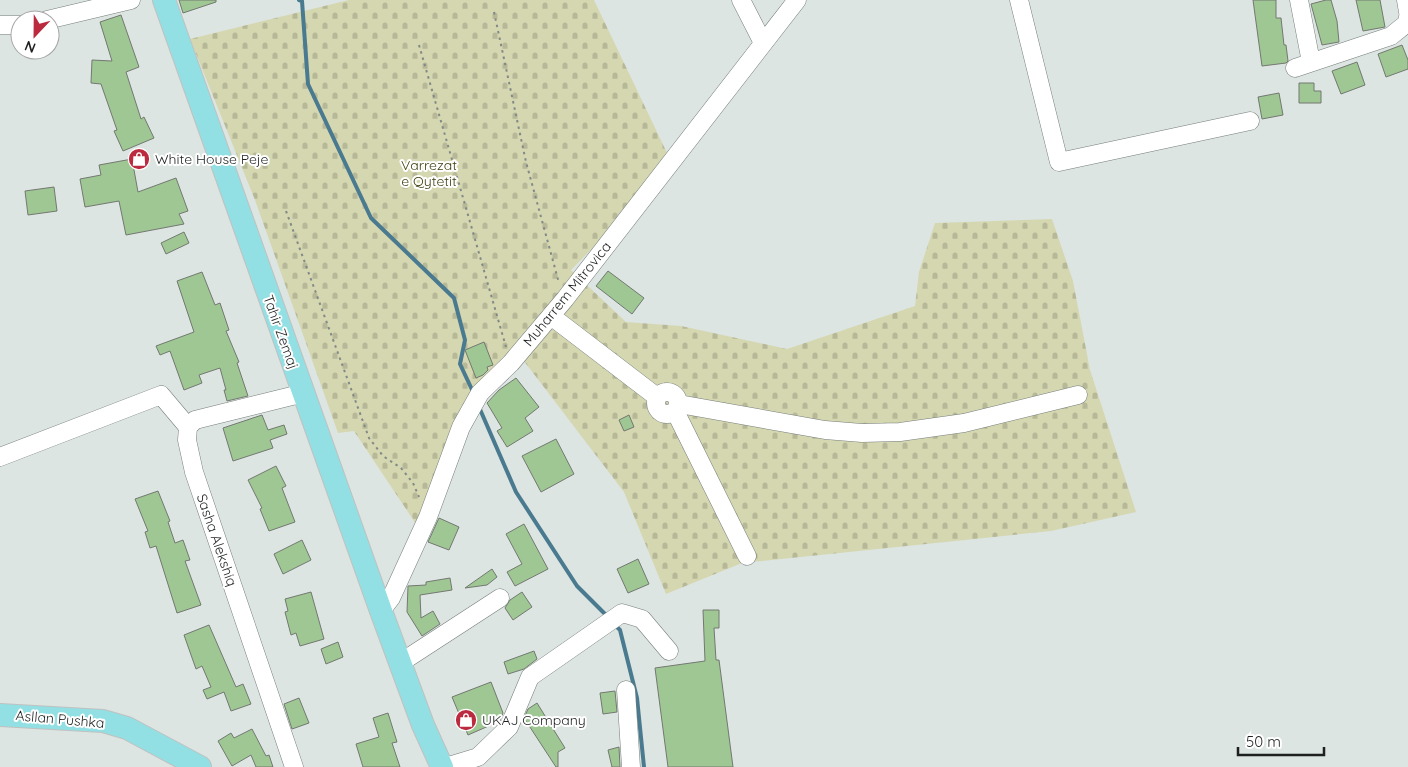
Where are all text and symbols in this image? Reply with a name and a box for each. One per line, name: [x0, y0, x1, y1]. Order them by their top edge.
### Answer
north arrow: [10, 10, 60, 60]
text: N: [22, 37, 38, 57]
shop icon: White House Peje: [127, 147, 151, 171]
place label: White House Peje: [155, 150, 269, 168]
park label: Varrezat e Qytetit: [401, 156, 457, 190]
street label: Muharrem Mitrovica: [519, 238, 615, 350]
street label: Tahir Zemaj: [259, 292, 303, 372]
street label: Sasha Alekshiq: [193, 491, 241, 589]
street label: Asllan Pushka: [15, 706, 105, 732]
shop icon: UKAJ Company: [454, 708, 478, 732]
place label: UKAJ Company: [482, 711, 586, 729]
scale bar: [1238, 724, 1324, 756]
text: 50 m: [1246, 732, 1281, 751]

